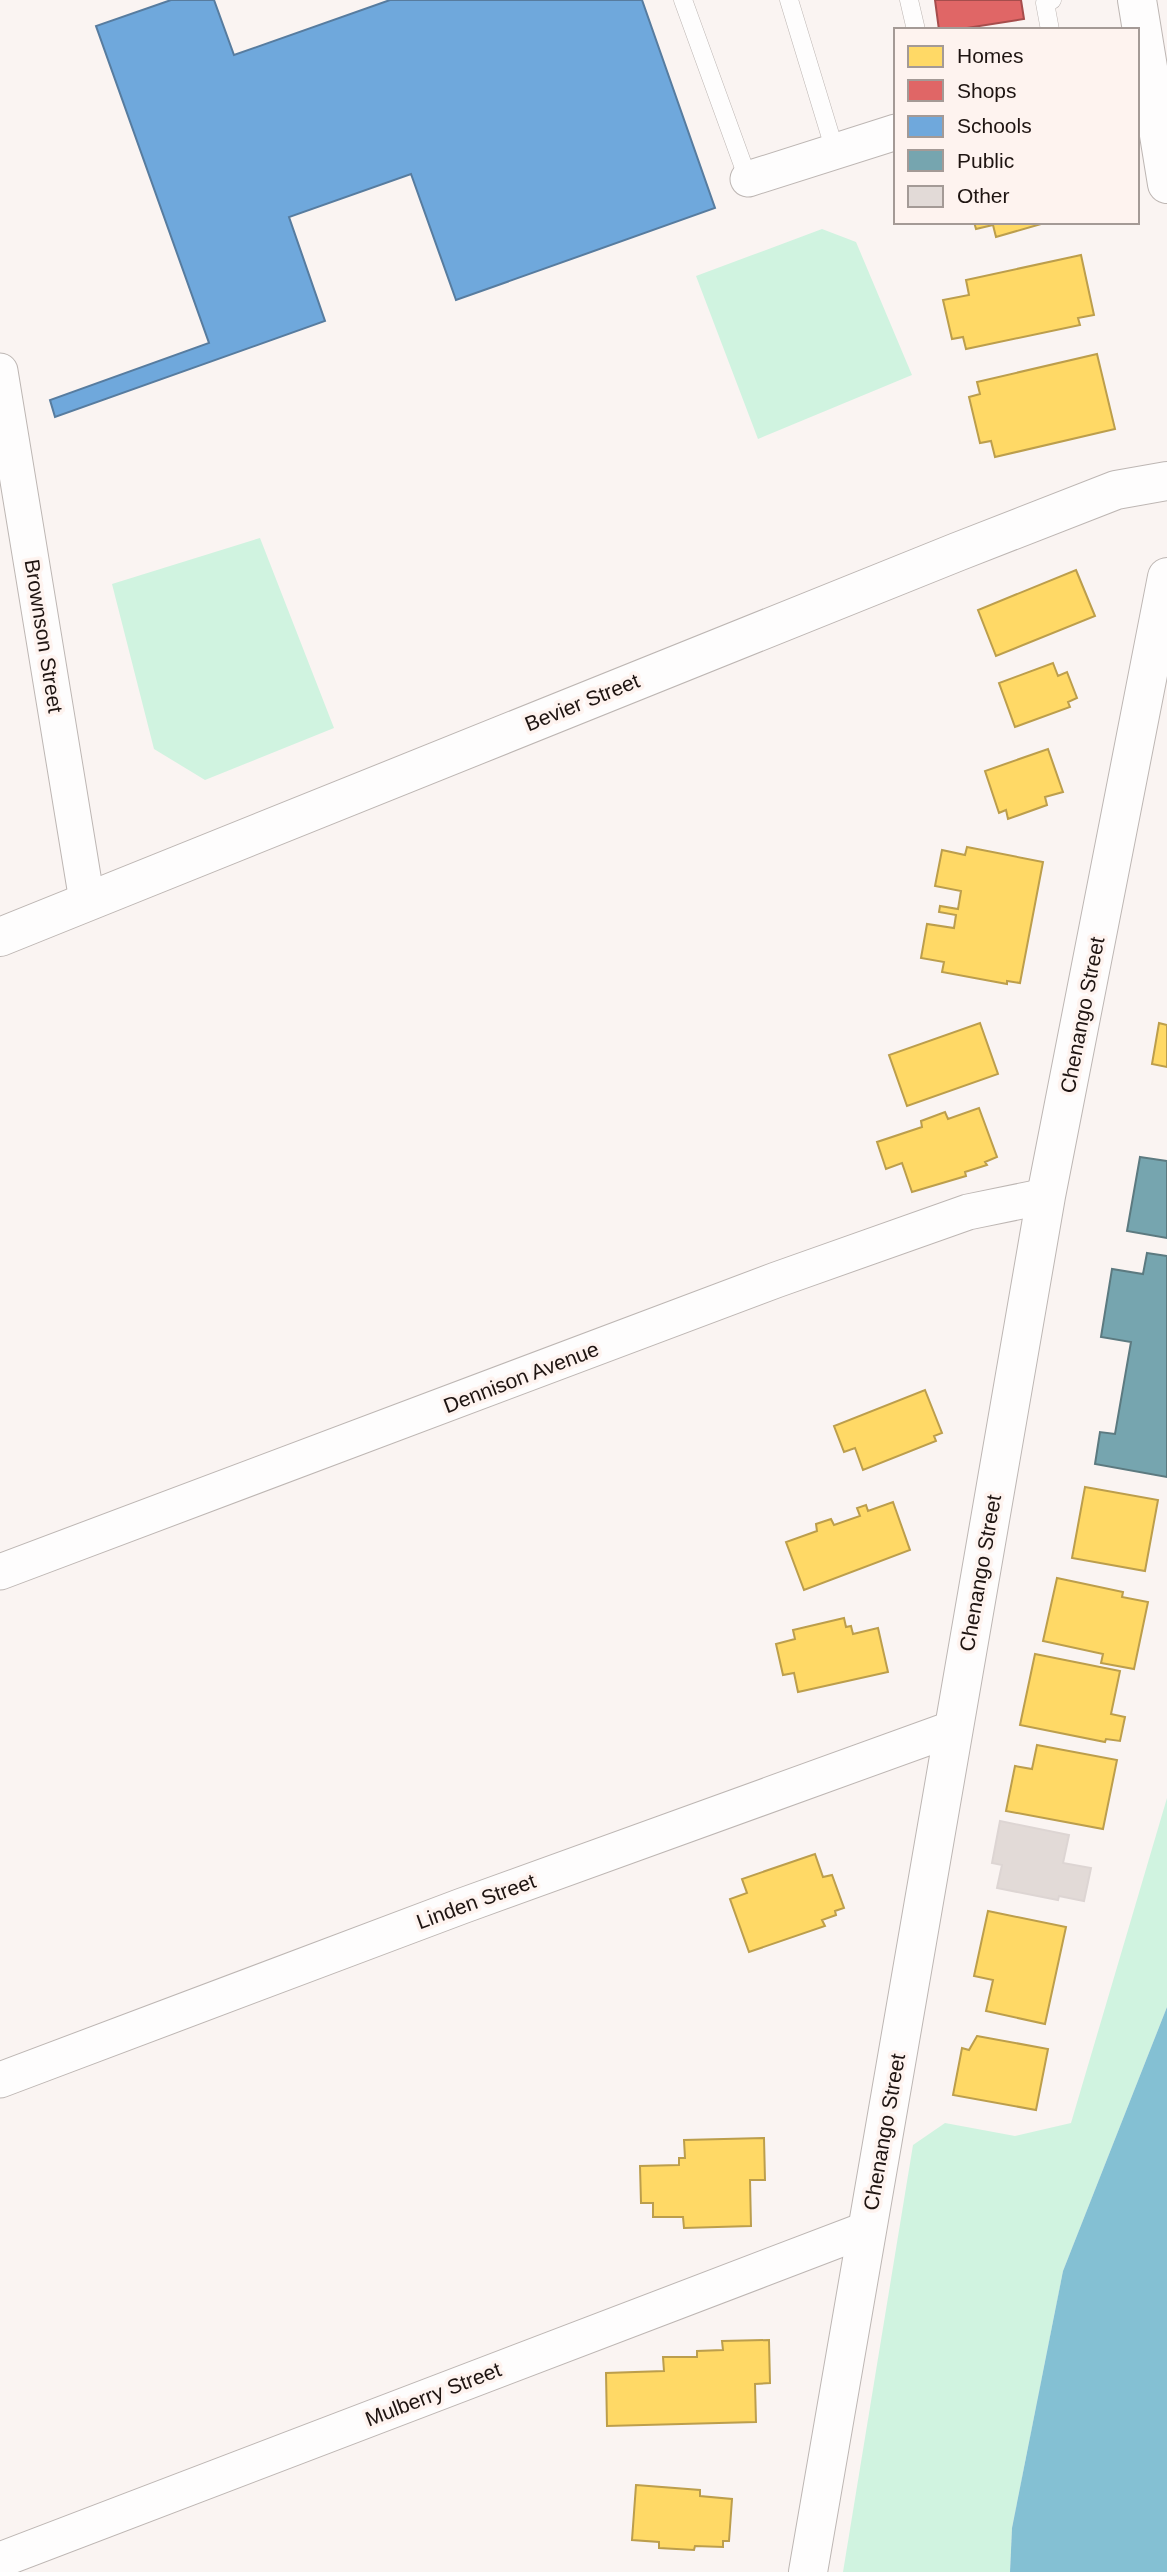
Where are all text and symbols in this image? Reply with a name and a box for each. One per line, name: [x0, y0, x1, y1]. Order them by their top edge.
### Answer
legend: [894, 28, 1139, 224]
text: Homes: [957, 44, 1024, 67]
text: Shops: [957, 79, 1017, 102]
text: Schools: [957, 114, 1032, 137]
text: Public: [957, 149, 1014, 172]
text: Other: [957, 184, 1010, 207]
street label: Brownson Street: [20, 558, 68, 715]
street label: Bevier Street: [521, 669, 643, 735]
street label: Chenango Street: [1056, 935, 1108, 1095]
street label: Dennison Avenue: [440, 1337, 602, 1417]
street label: Chenango Street: [955, 1493, 1005, 1653]
street label: Linden Street: [413, 1869, 539, 1933]
street label: Chenango Street: [859, 2052, 909, 2212]
street label: Mulberry Street: [362, 2357, 504, 2430]

